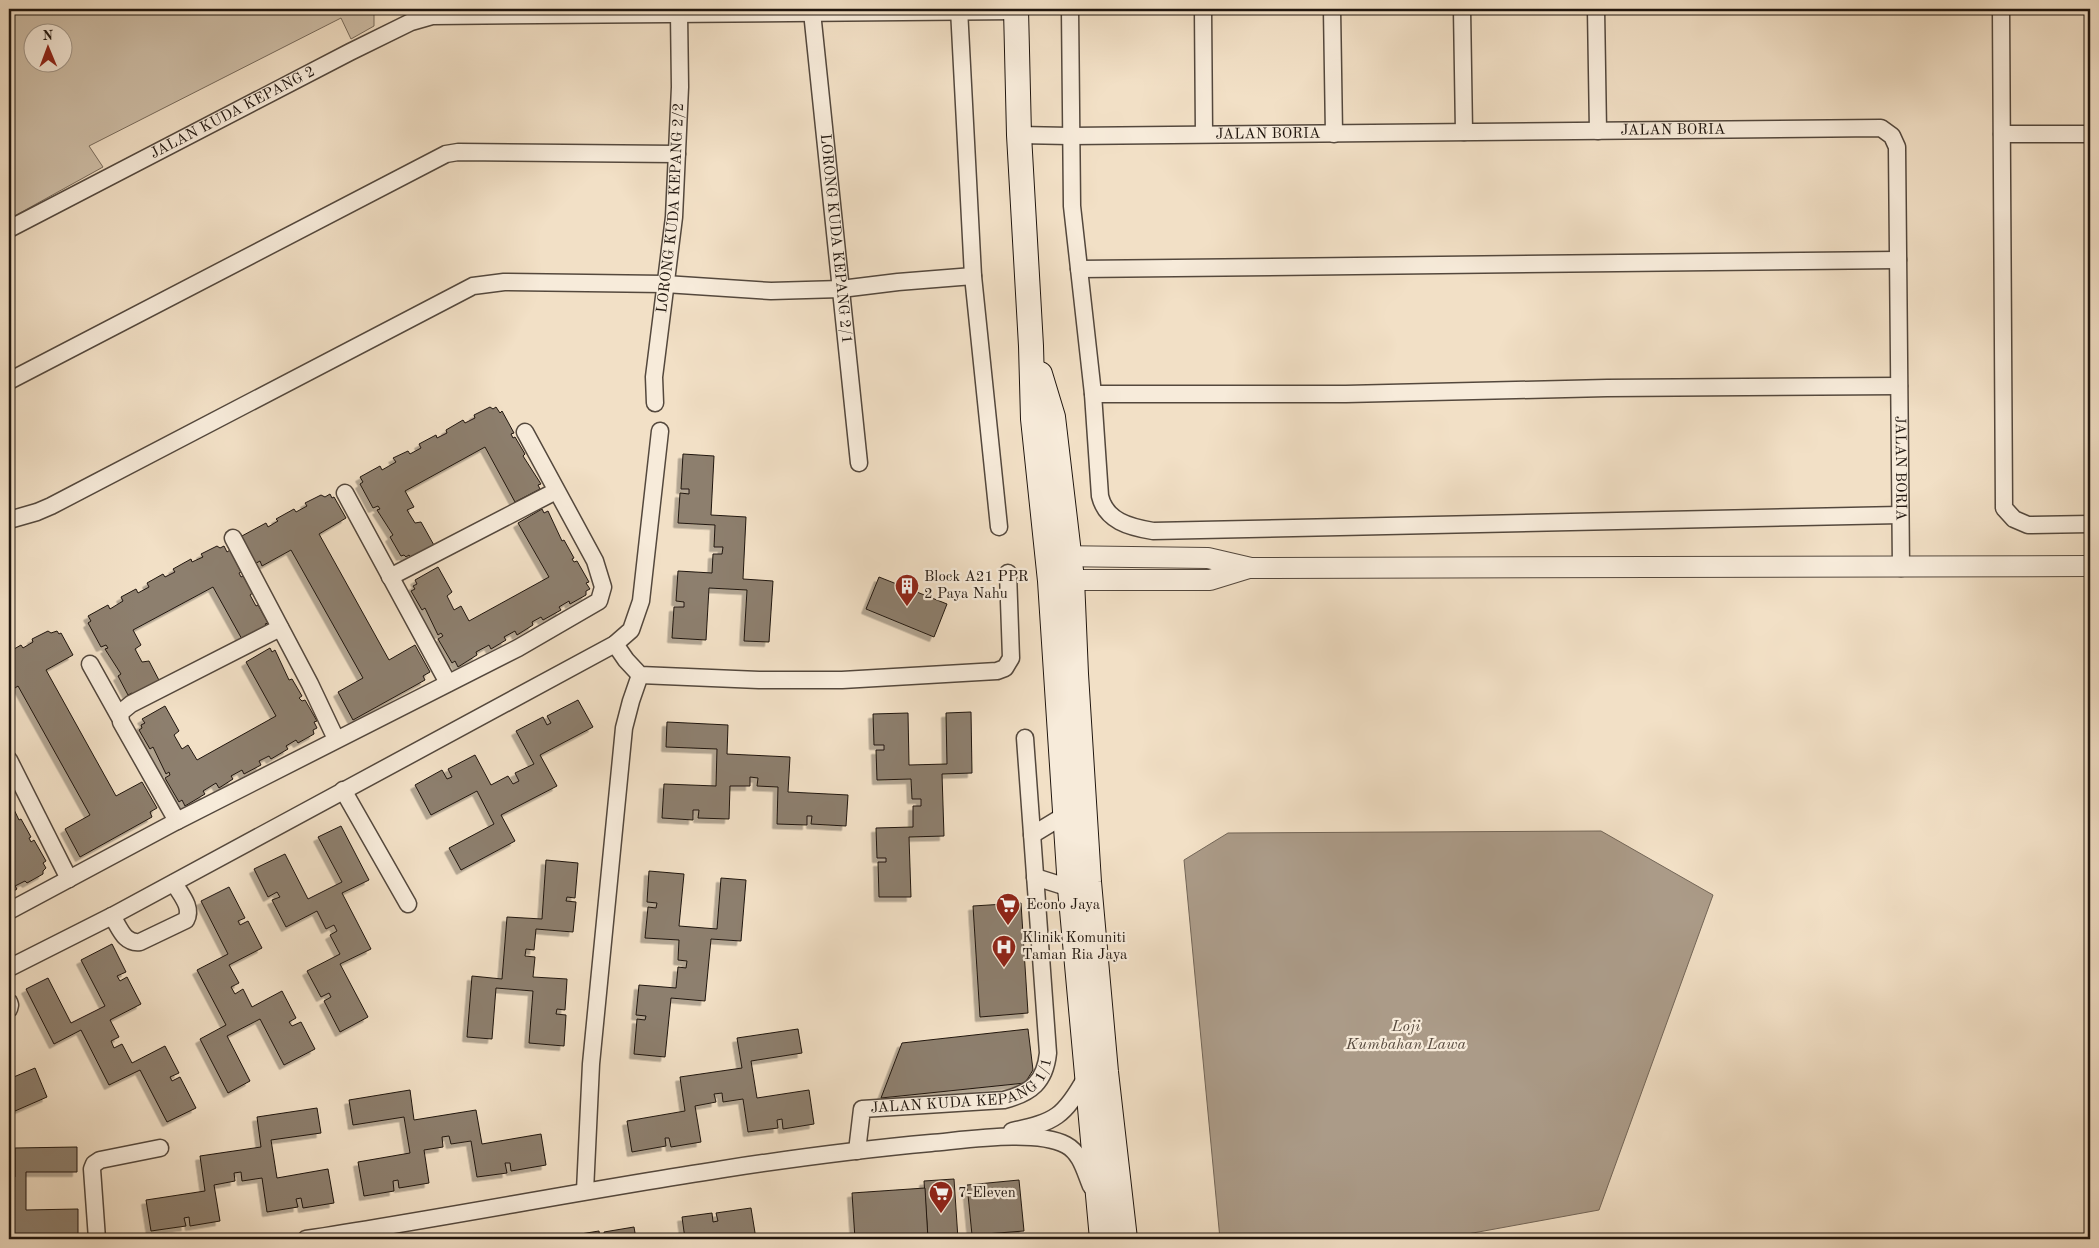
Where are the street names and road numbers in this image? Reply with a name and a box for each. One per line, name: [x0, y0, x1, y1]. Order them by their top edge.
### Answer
street label: JALAN KUDA KEPANG 2: [148, 64, 317, 162]
street label: LORONG KUDA KEPANG 2/2: [655, 103, 687, 314]
street label: JALAN BORIA: [1620, 122, 1726, 138]
street label: JALAN BORIA: [1215, 126, 1321, 142]
street label: LORONG KUDA KEPANG 2/1: [817, 133, 854, 344]
street label: JALAN BORIA: [1892, 416, 1908, 521]
street label: JALAN KUDA KEPANG 1/1: [870, 1057, 1055, 1116]

